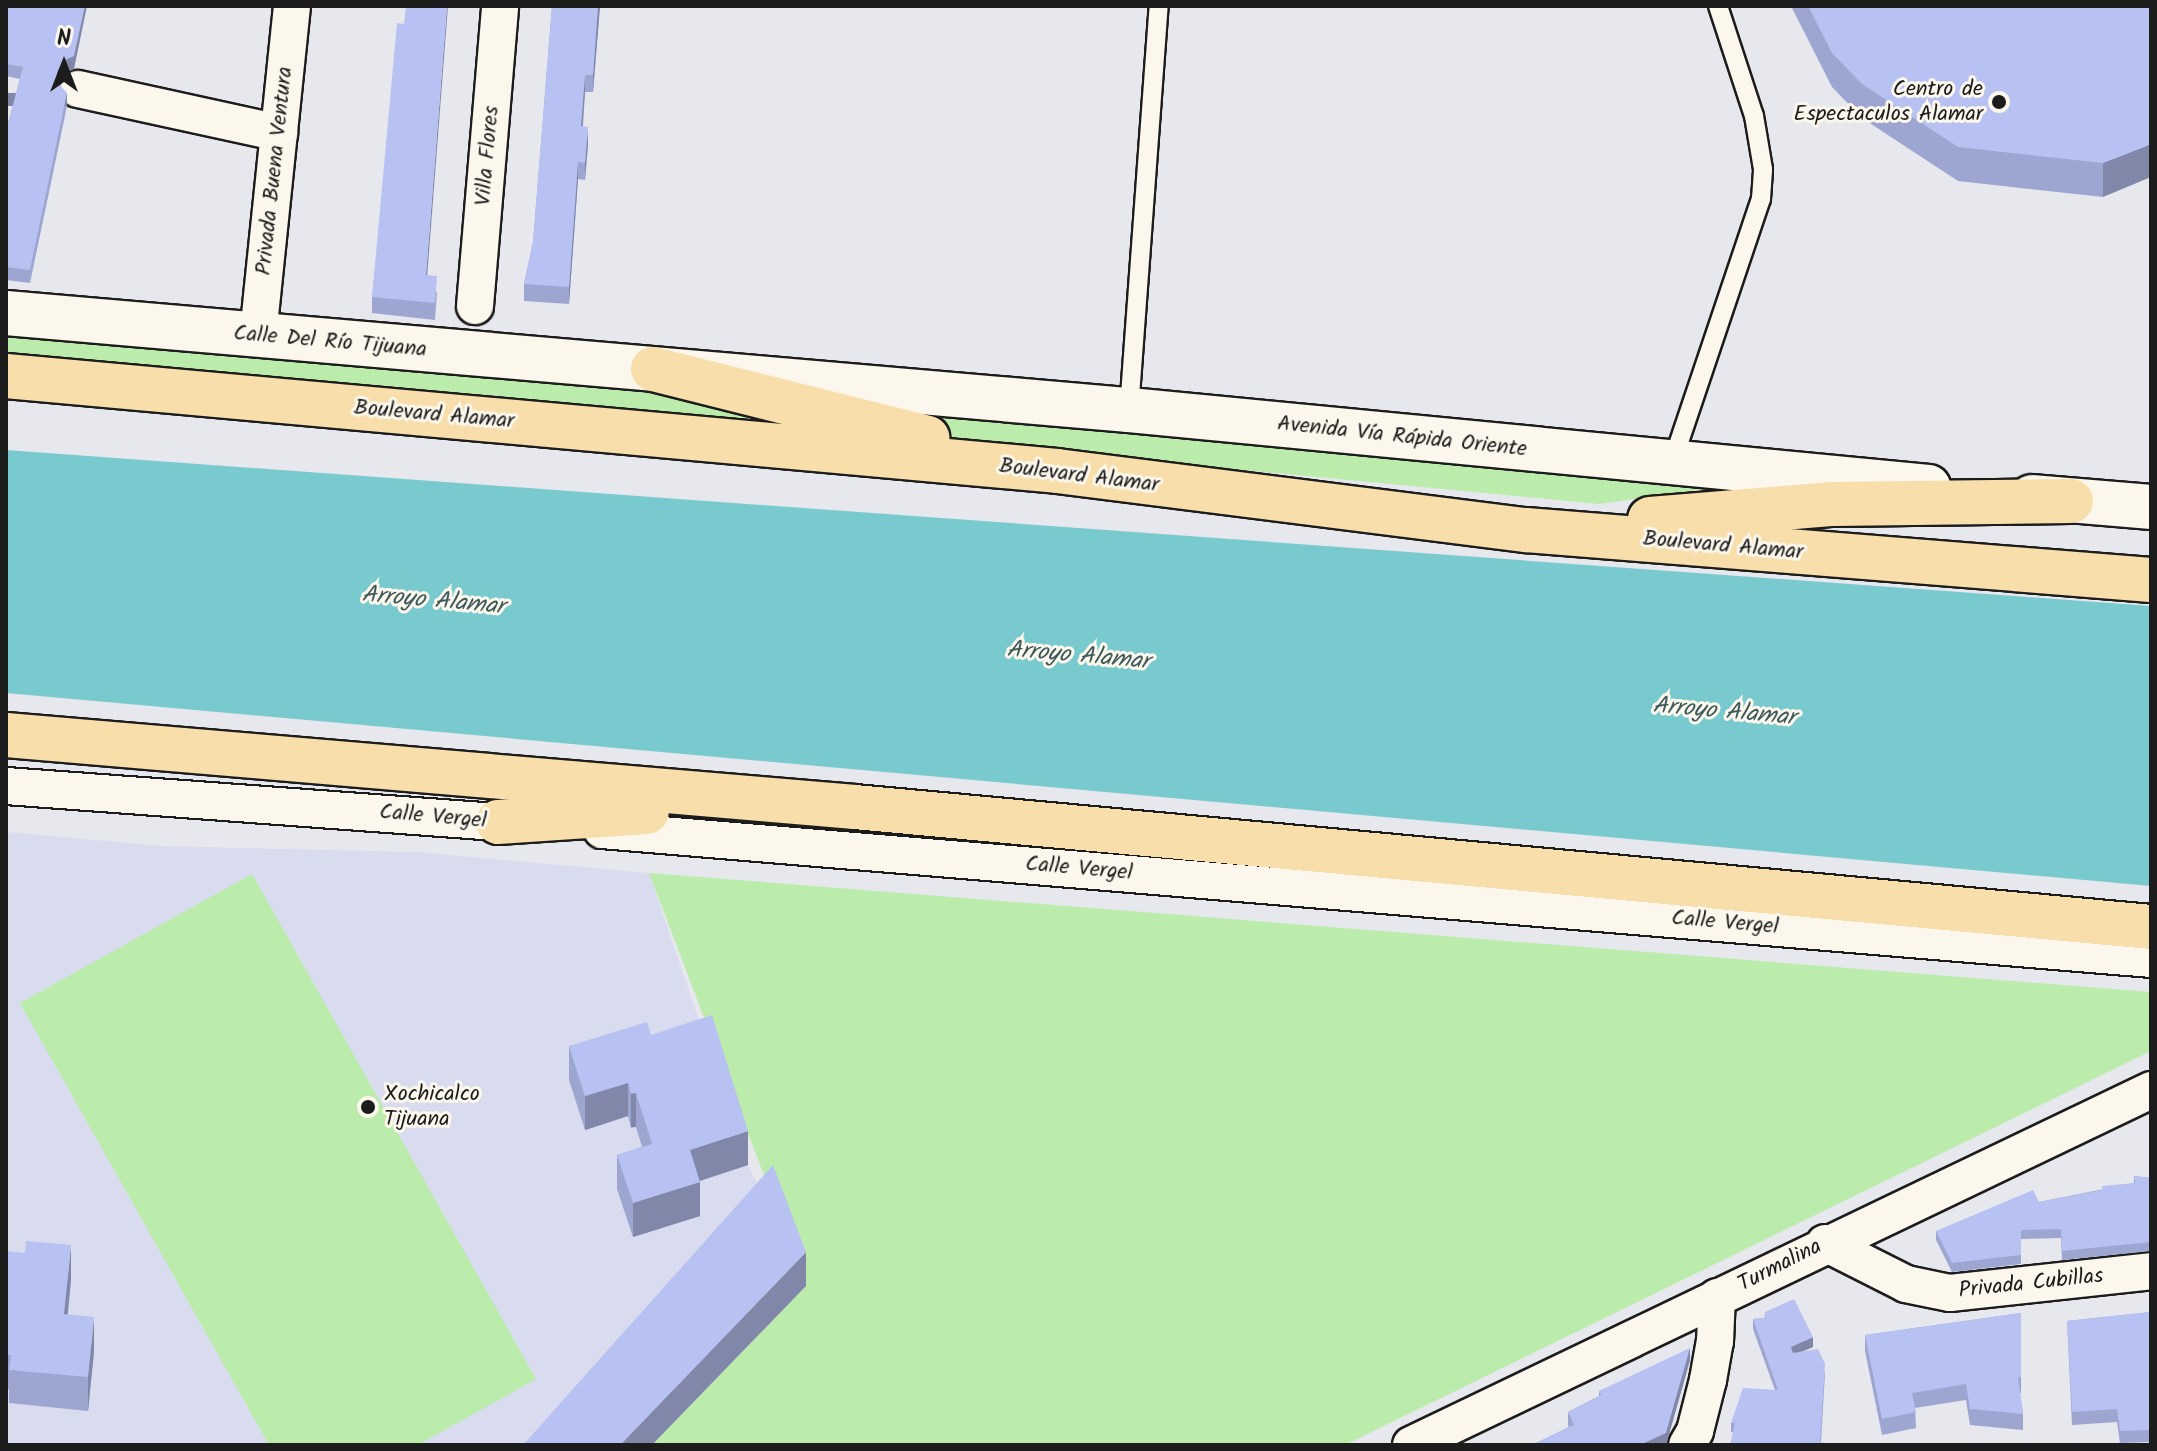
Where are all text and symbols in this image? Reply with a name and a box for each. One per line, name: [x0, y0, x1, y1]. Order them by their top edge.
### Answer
text: N: [57, 22, 71, 57]
north arrow: [24, 24, 104, 104]
street label: Privada Buena Ventura: [251, 65, 299, 277]
place label: Centro de Espectaculos Alamar: [1794, 76, 1983, 128]
marker: Centro de Espectaculos Alamar: [1990, 93, 2008, 111]
street label: Villa Flores: [470, 105, 506, 207]
street label: Calle Del Río Tijuana: [232, 320, 428, 364]
street label: Boulevard Alamar: [353, 395, 515, 435]
street label: Avenida Vía Rápida Oriente: [1276, 411, 1528, 463]
street label: Boulevard Alamar: [998, 453, 1160, 499]
street label: Boulevard Alamar: [1642, 526, 1804, 566]
water label: Arroyo Alamar: [360, 580, 506, 622]
water label: Arroyo Alamar: [1005, 635, 1151, 677]
water label: Arroyo Alamar: [1651, 691, 1797, 733]
street label: Calle Vergel: [378, 799, 488, 835]
street label: Calle Vergel: [1024, 851, 1134, 887]
street label: Calle Vergel: [1670, 905, 1780, 941]
place label: Xochicalco Tijuana: [384, 1081, 480, 1132]
marker: Xochicalco Tijuana: [359, 1098, 377, 1116]
street label: Turmalina: [1734, 1234, 1826, 1298]
street label: Privada Cubillas: [1957, 1263, 2105, 1305]

